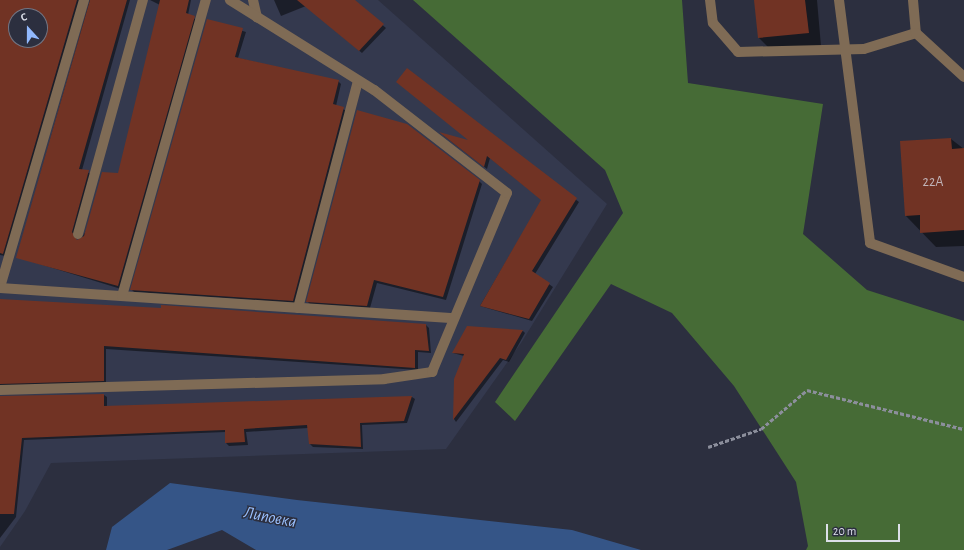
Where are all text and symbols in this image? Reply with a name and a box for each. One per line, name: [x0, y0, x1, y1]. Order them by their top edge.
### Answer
north arrow: [8, 8, 48, 48]
text: С: [19, 11, 29, 23]
house number: 22А: [923, 174, 943, 190]
water label: Липовка: [242, 502, 298, 532]
scale bar: [828, 516, 902, 542]
text: 20 m: [833, 525, 856, 537]

